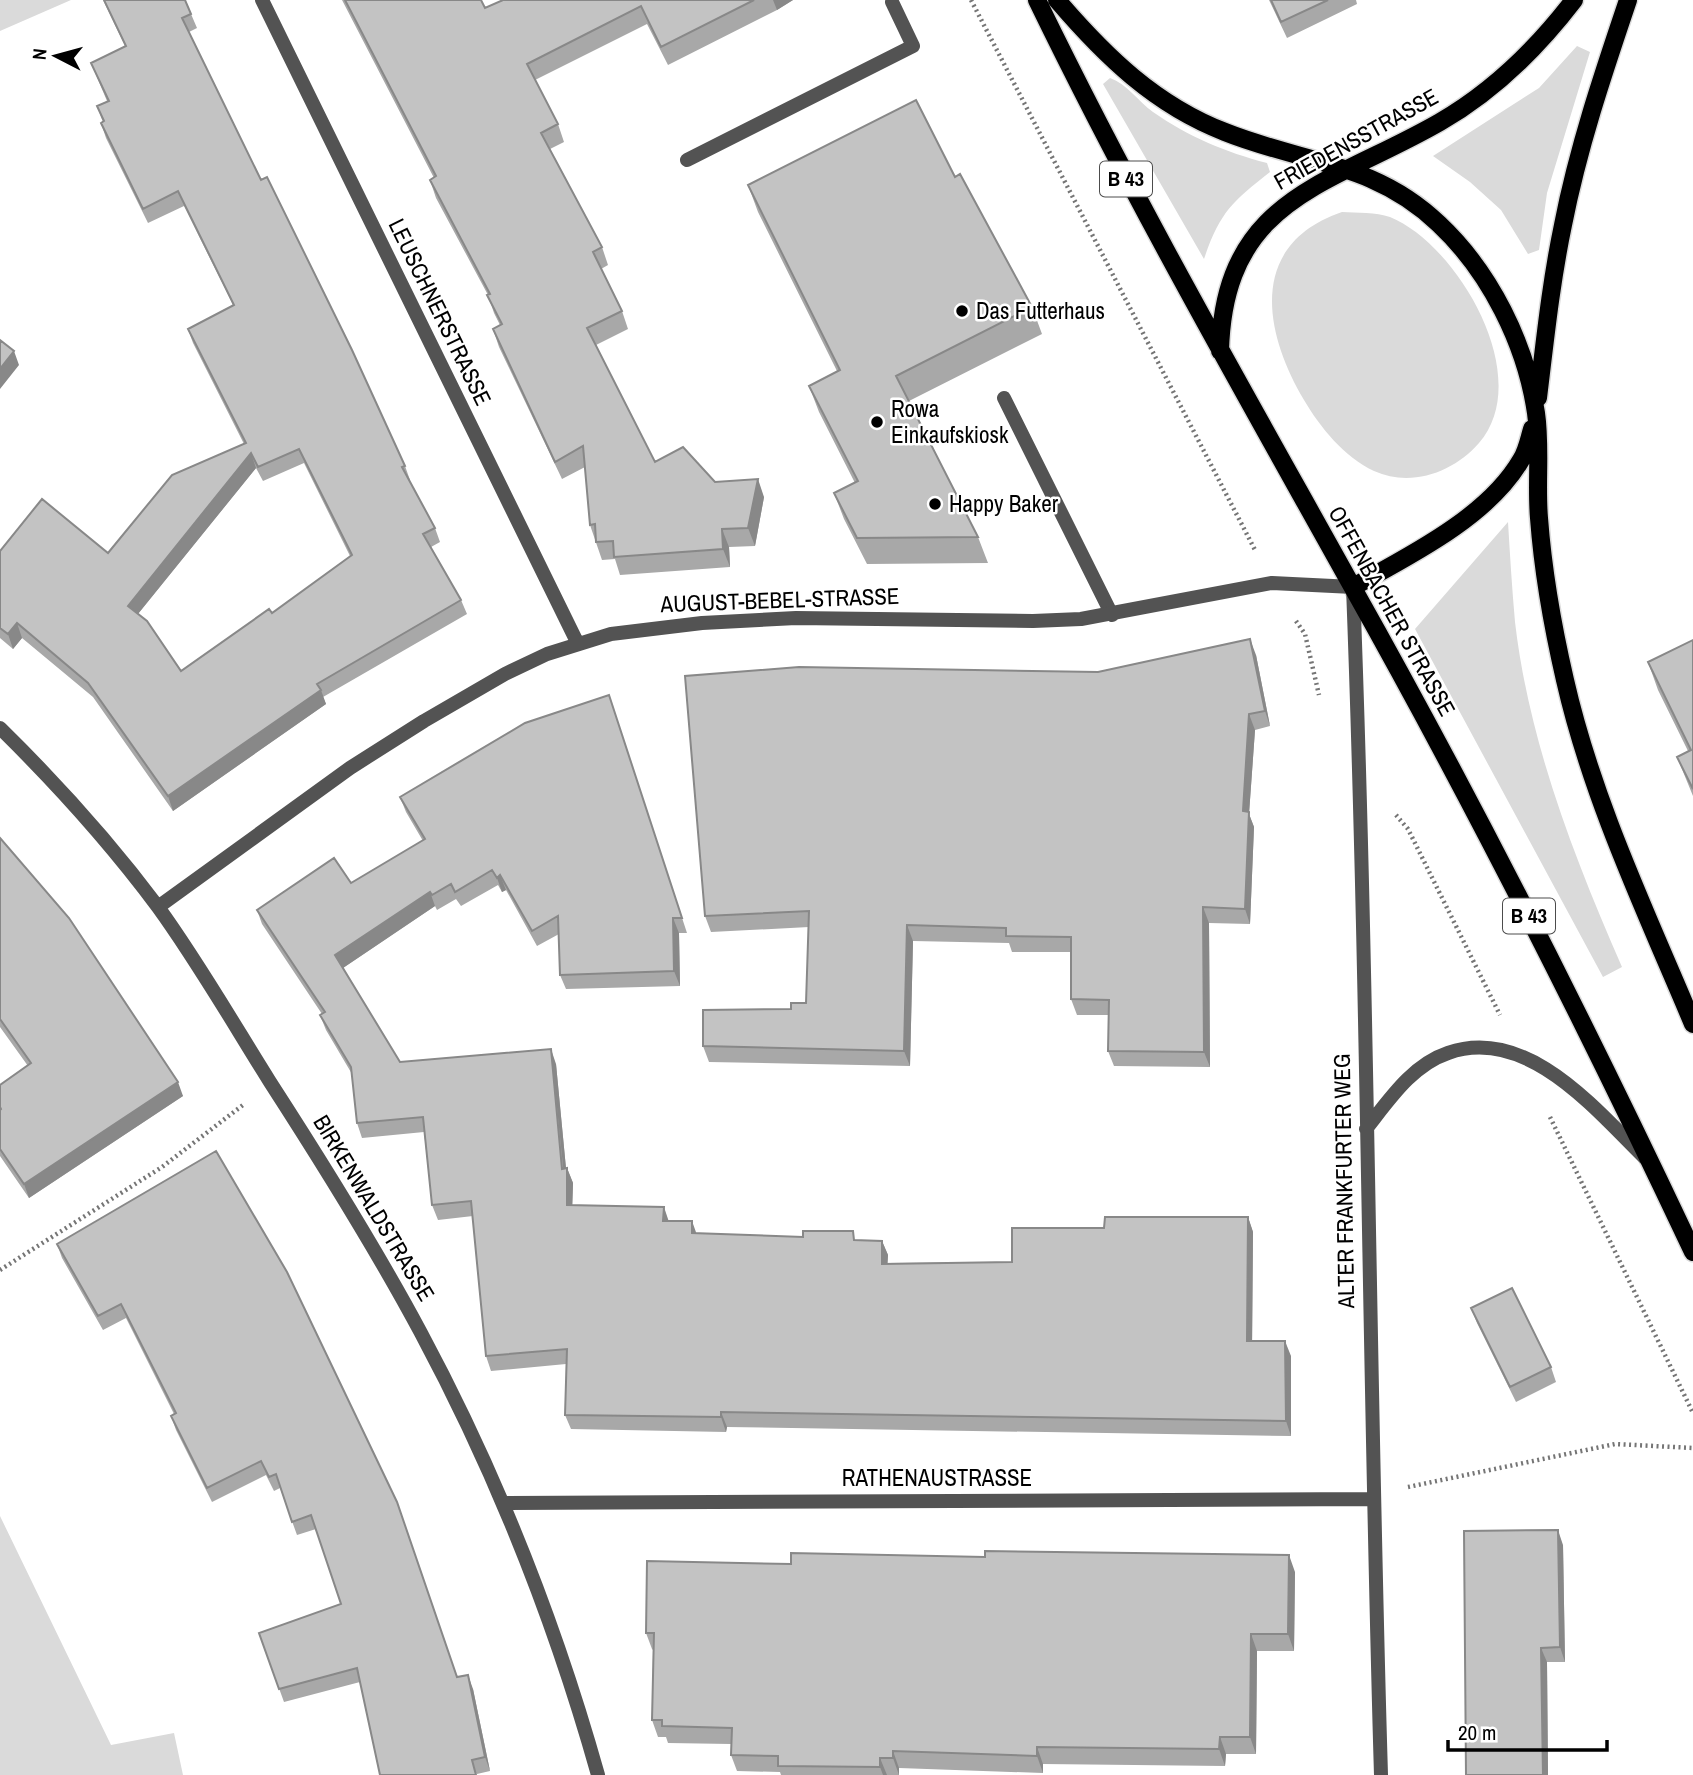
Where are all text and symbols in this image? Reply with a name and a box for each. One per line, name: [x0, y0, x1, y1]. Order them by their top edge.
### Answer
north arrow: [21, 21, 91, 91]
text: N: [26, 47, 53, 61]
street label: FRIEDENSSTRASSE: [1268, 81, 1443, 197]
road number: B 43: [1100, 162, 1152, 196]
street label: LEUSCHNERSTRASSE: [382, 213, 499, 410]
place label: Das Futterhaus: [976, 295, 1105, 326]
marker: Das Futterhaus: [954, 303, 970, 319]
place label: Rowa Einkaufskiosk: [891, 393, 1009, 450]
marker: Rowa Einkaufskiosk: [869, 414, 885, 430]
place label: Happy Baker: [949, 488, 1059, 519]
marker: Happy Baker: [927, 496, 943, 512]
street label: OFFENBACHER STRASSE: [1322, 500, 1463, 721]
street label: AUGUST-BEBEL-STRASSE: [659, 580, 900, 619]
road number: B 43: [1503, 898, 1555, 934]
street label: ALTER FRANKFURTER WEG: [1326, 1053, 1361, 1310]
street label: BIRKENWALDSTRASSE: [307, 1109, 442, 1307]
street label: RATHENAUSTRASSE: [842, 1462, 1032, 1493]
scale bar: [1448, 1708, 1607, 1752]
text: 20 m: [1458, 1718, 1496, 1747]

